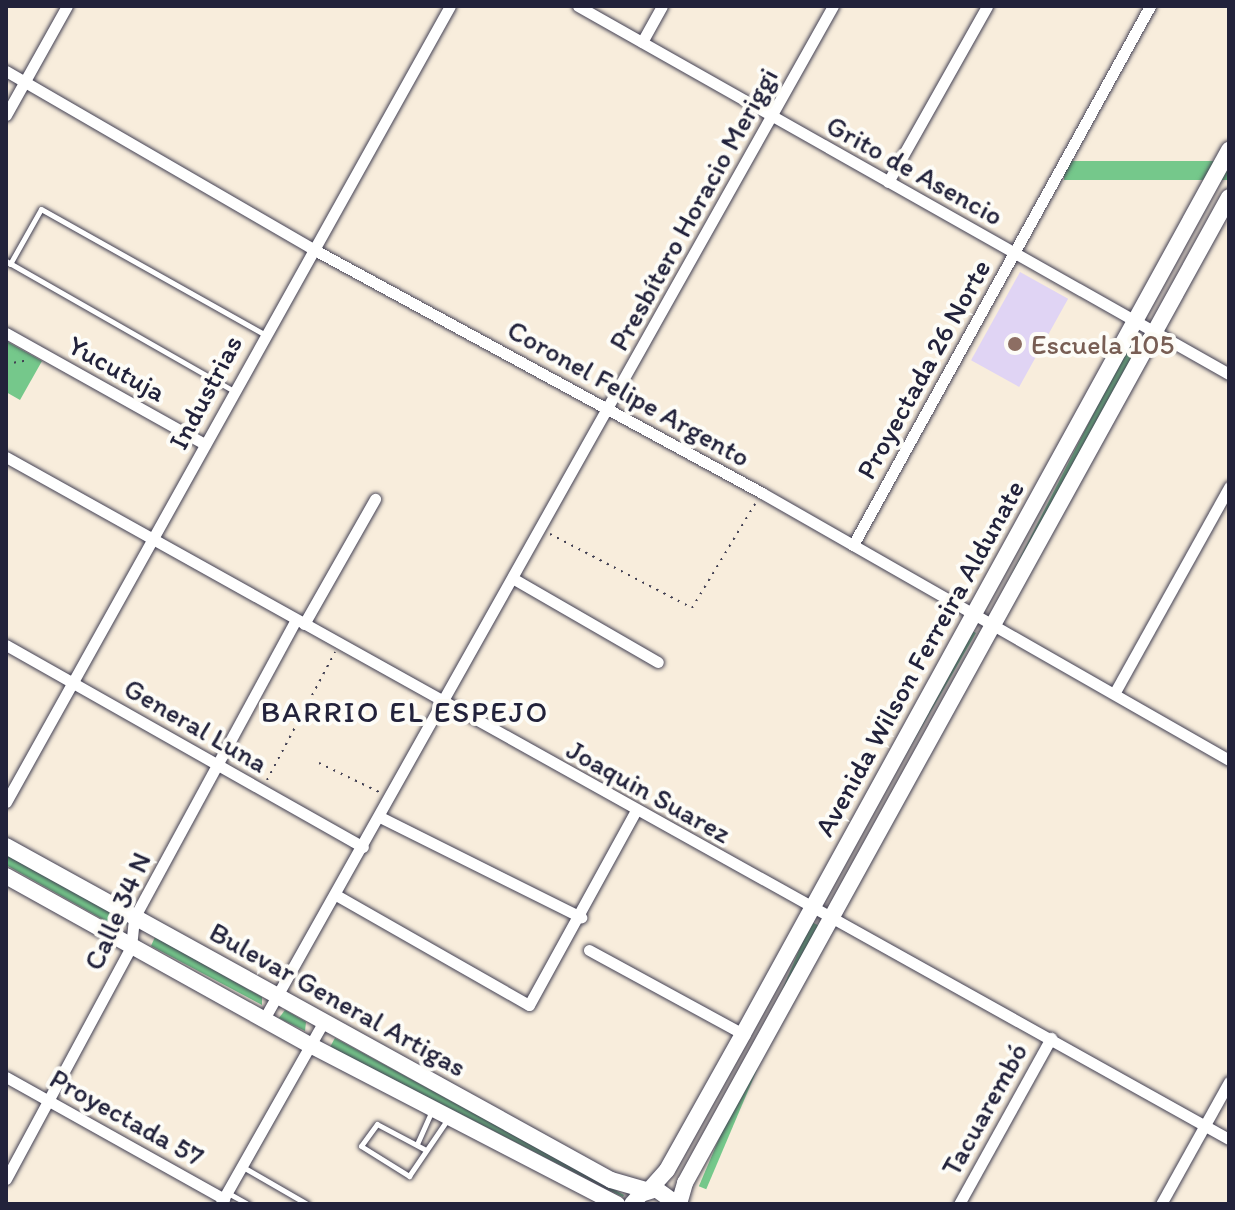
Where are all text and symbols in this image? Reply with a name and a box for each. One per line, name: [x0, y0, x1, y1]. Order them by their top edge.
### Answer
street label: Presbítero Horacio Meriggi: [601, 62, 785, 356]
street label: Grito de Asencio: [821, 108, 1009, 232]
street label: Proyectada 26 Norte: [849, 253, 997, 485]
street label: Coronel Felipe Argento: [501, 312, 757, 474]
place label: Escuela 105: [1031, 327, 1174, 361]
street label: Yucutuja: [62, 328, 172, 408]
street label: Industrias: [161, 329, 249, 455]
marker: Escuela 105: [1006, 335, 1024, 353]
street label: Avenida Wilson Ferreira Aldunate: [807, 475, 1031, 841]
street label: General Luna: [118, 670, 274, 780]
district label: BARRIO EL ESPEJO: [262, 694, 548, 730]
street label: Joaquin Suarez: [561, 732, 737, 850]
street label: Calle 34 N: [76, 847, 158, 975]
street label: Bulevar General Artigas: [204, 914, 472, 1084]
street label: Tacuarembó: [934, 1037, 1034, 1181]
street label: Proyectada 57: [44, 1061, 210, 1173]

